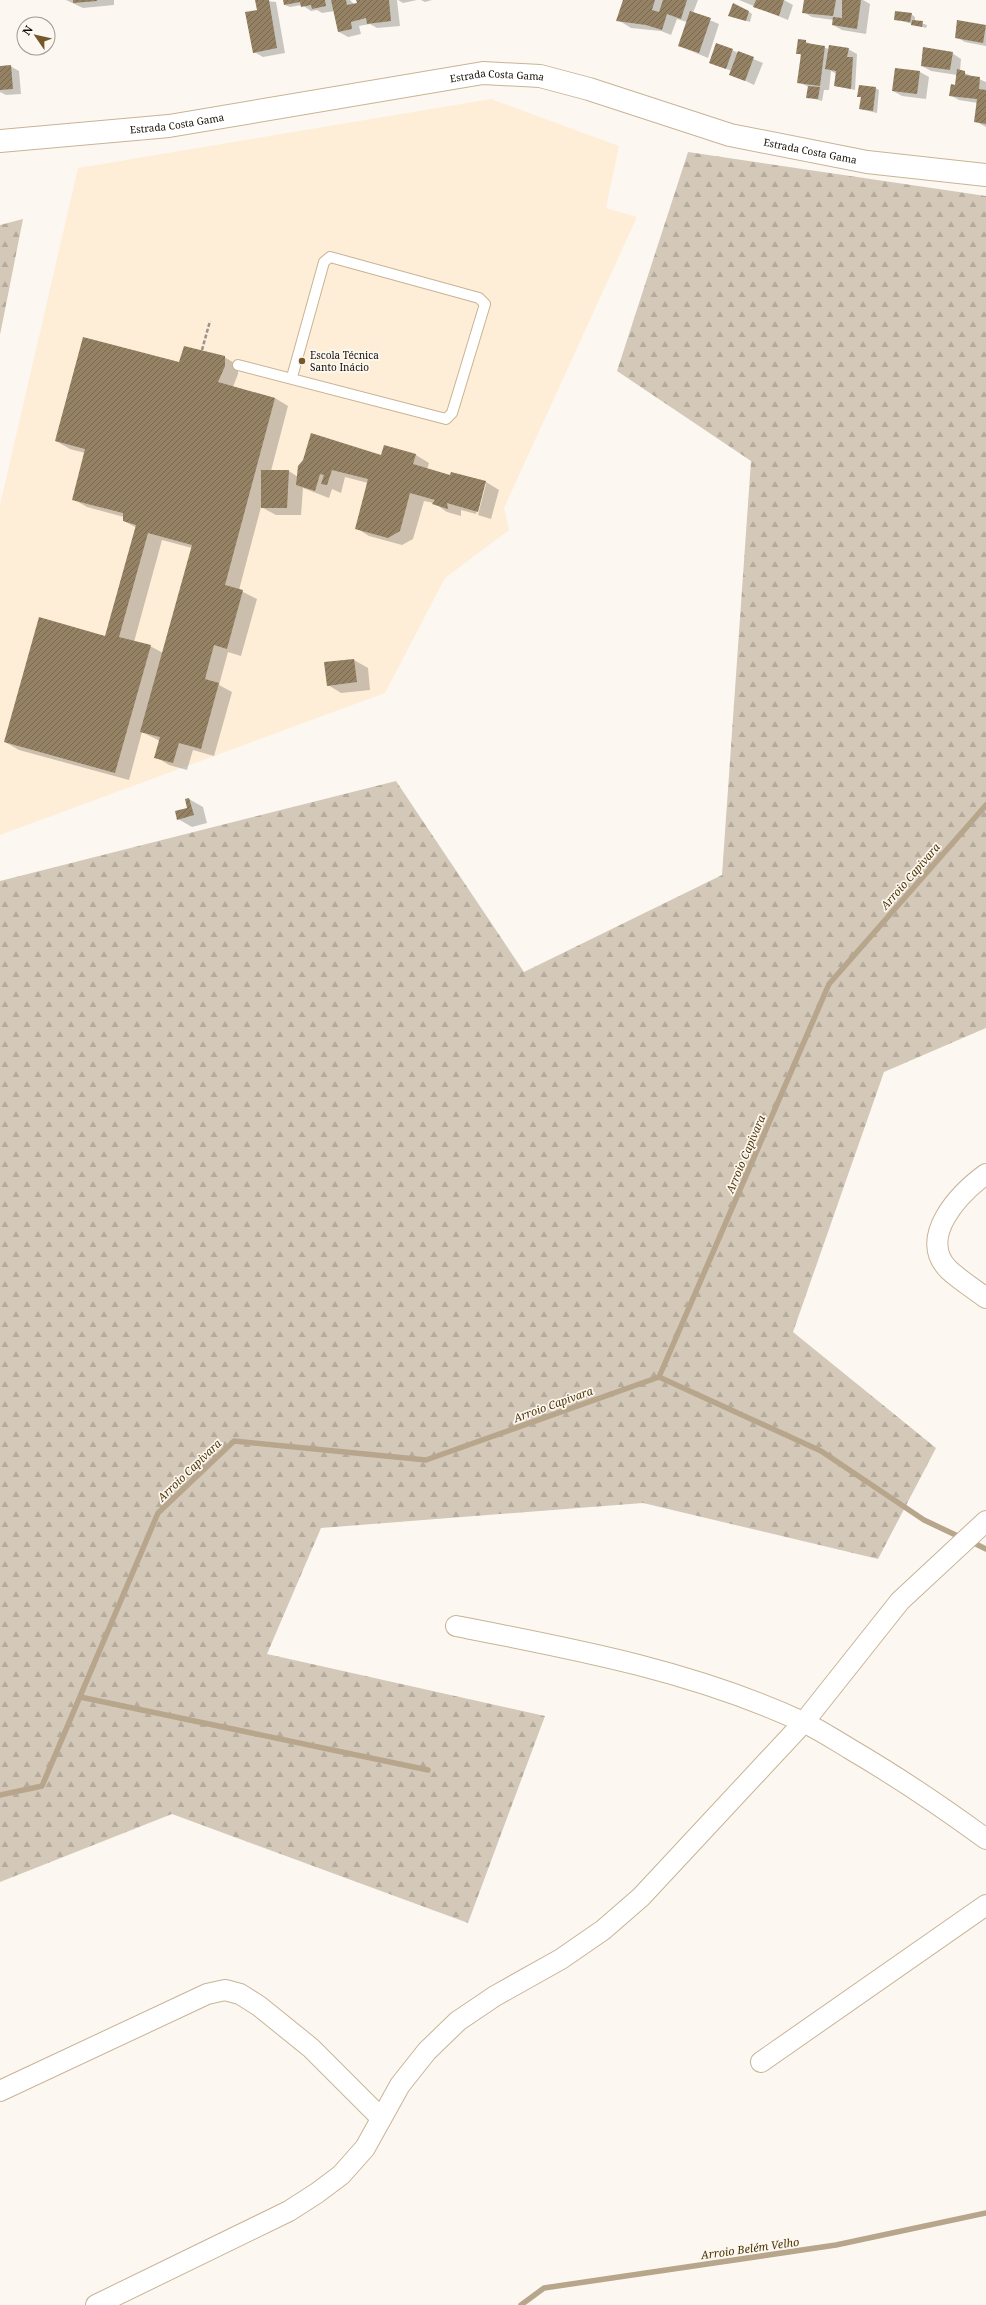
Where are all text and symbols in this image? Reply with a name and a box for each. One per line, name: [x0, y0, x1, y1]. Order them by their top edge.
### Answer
north arrow: [16, 16, 56, 56]
text: N: [19, 22, 36, 38]
street label: Estrada Costa Gama: [449, 66, 546, 85]
street label: Estrada Costa Gama: [129, 110, 226, 136]
street label: Estrada Costa Gama: [762, 135, 859, 167]
place label: Escola Técnica Santo Inácio: [310, 348, 379, 374]
marker: Escola Técnica Santo Inácio: [297, 356, 307, 366]
water label: Arroio Capivara: [876, 839, 943, 913]
water label: Arroio Capivara: [721, 1112, 768, 1196]
water label: Arroio Capivara: [510, 1383, 595, 1426]
water label: Arroio Capivara: [153, 1435, 225, 1505]
water label: Arroio Belém Velho: [699, 2234, 800, 2262]

